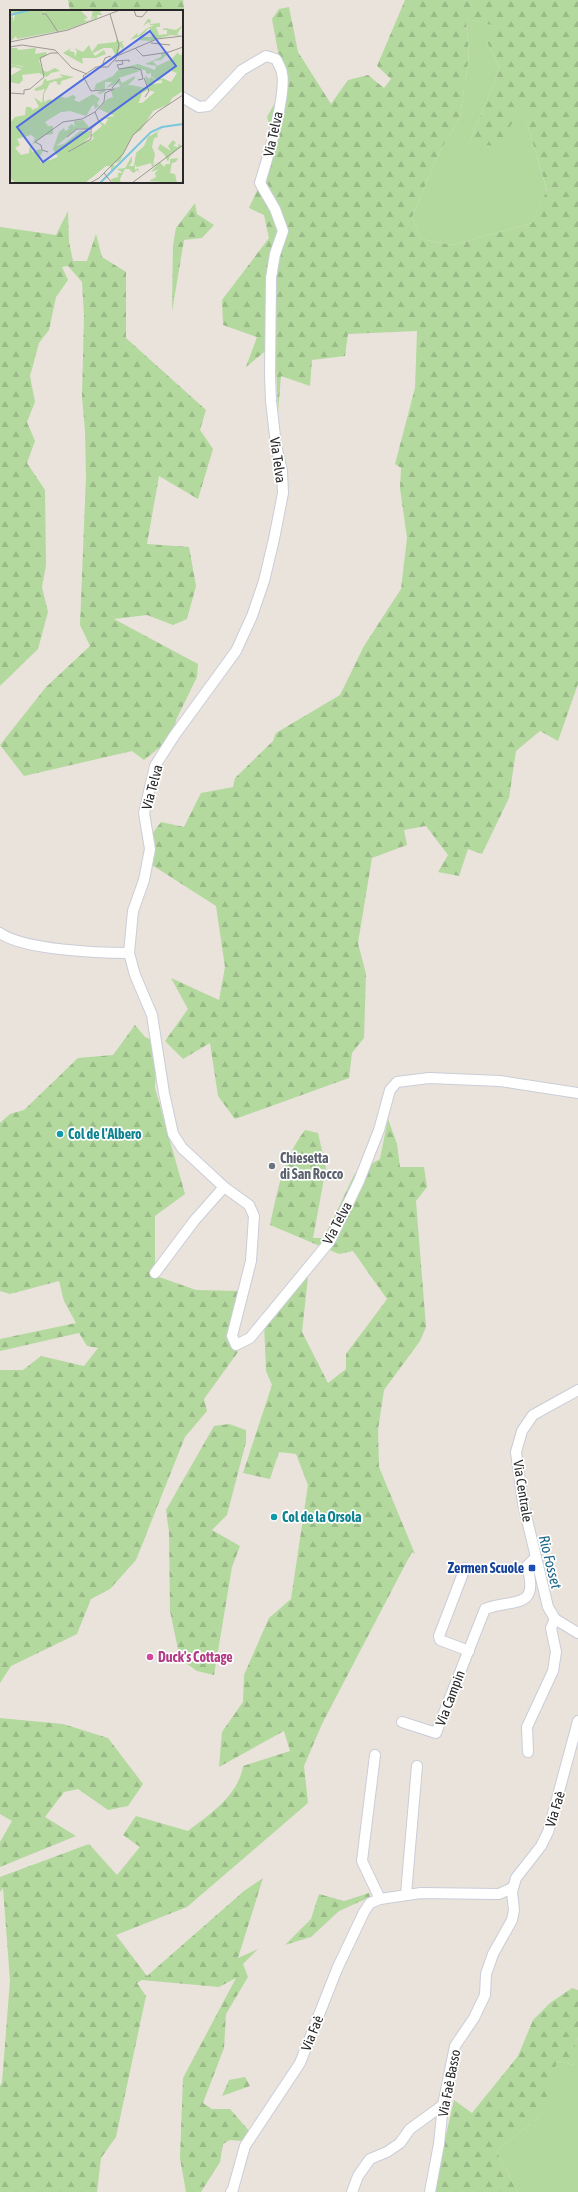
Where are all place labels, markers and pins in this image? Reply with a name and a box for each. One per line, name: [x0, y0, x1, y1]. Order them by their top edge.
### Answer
place label: Col de l'Albero: [68, 1126, 142, 1142]
marker: Col de l'Albero: [55, 1129, 65, 1139]
place label: Chiesetta di San Rocco: [280, 1150, 344, 1182]
marker: Chiesetta di San Rocco: [267, 1161, 277, 1171]
place label: Col de la Orsola: [282, 1509, 362, 1525]
marker: Col de la Orsola: [269, 1512, 279, 1522]
place label: Zermen Scuole: [448, 1560, 524, 1576]
marker: Zermen Scuole: [527, 1563, 537, 1573]
place label: Duck's Cottage: [158, 1649, 233, 1665]
marker: Duck's Cottage: [145, 1652, 155, 1662]

